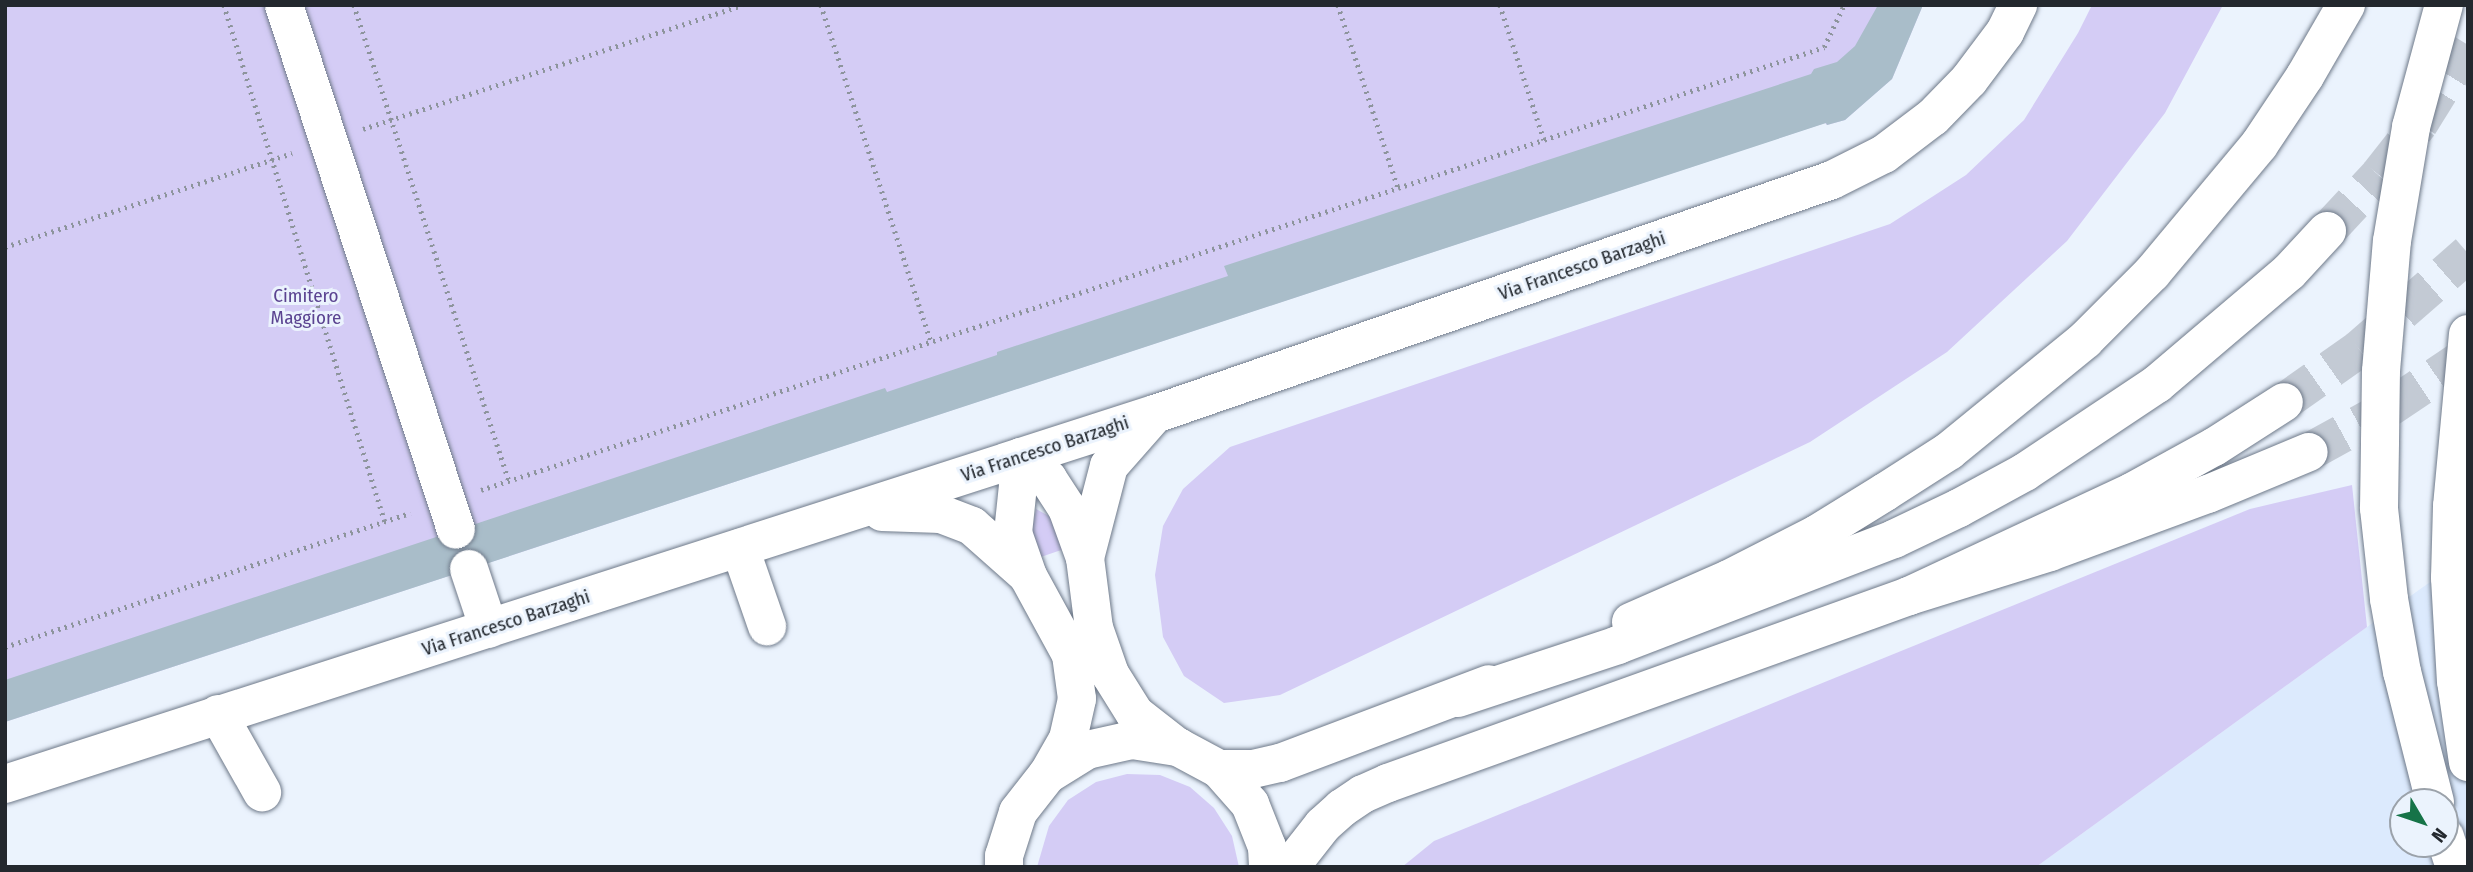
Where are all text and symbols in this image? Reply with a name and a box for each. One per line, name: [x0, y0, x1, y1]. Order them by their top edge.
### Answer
street label: Via Francesco Barzaghi: [1496, 227, 1668, 305]
park label: Cimitero Maggiore: [271, 285, 341, 329]
street label: Via Francesco Barzaghi: [958, 411, 1132, 487]
street label: Via Francesco Barzaghi: [419, 585, 593, 661]
north arrow: [2389, 788, 2459, 858]
text: N: [2427, 824, 2452, 847]

